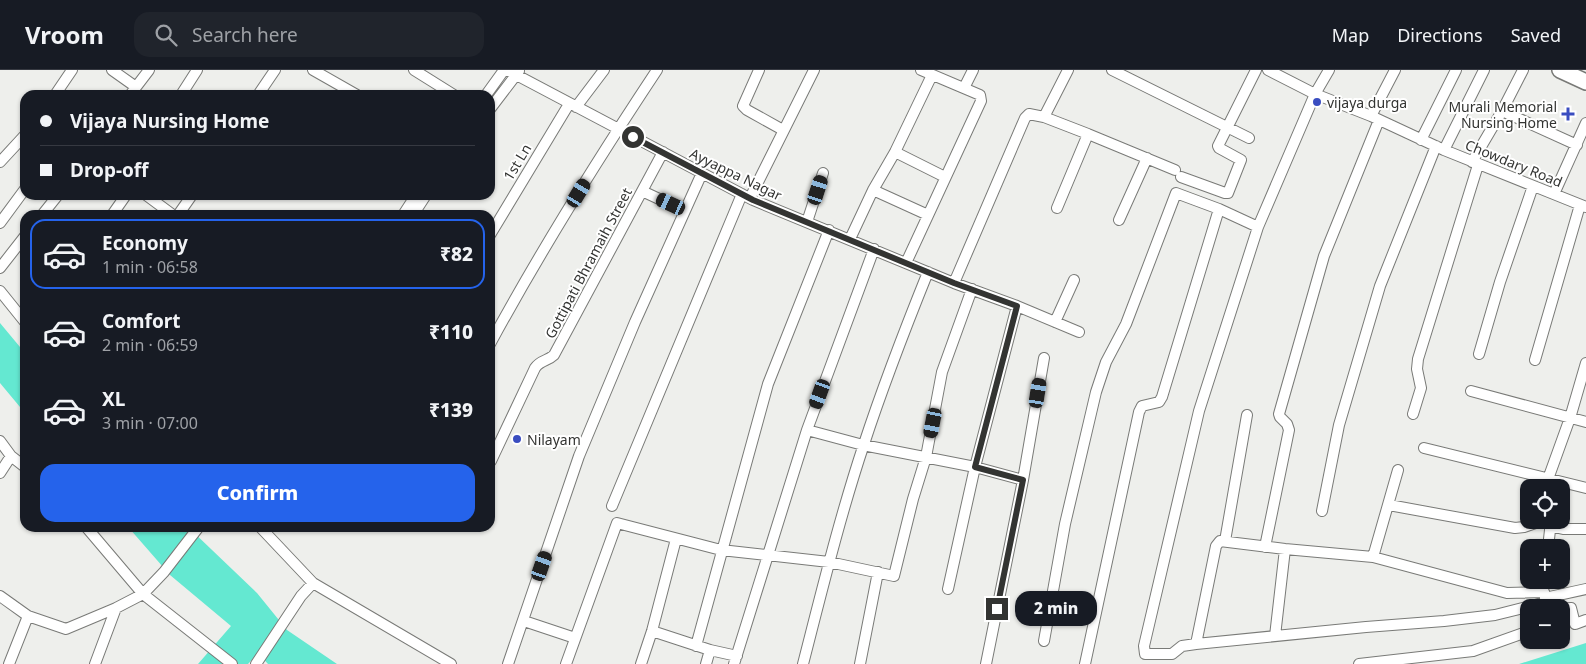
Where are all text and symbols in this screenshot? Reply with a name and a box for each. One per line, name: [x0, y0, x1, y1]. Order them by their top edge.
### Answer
search box: [134, 12, 484, 57]
text: Vroom: [25, 18, 104, 51]
icon: search: [152, 21, 180, 49]
text: Search here: [192, 22, 298, 48]
text: Map: [1332, 23, 1369, 47]
text: Directions: [1397, 23, 1483, 47]
text: Saved: [1511, 23, 1561, 47]
place label: vijaya durga: [1327, 93, 1407, 112]
marker: vijaya durga: [1311, 96, 1323, 108]
place label: Murali Memorial Nursing Home: [1448, 97, 1557, 132]
marker: Murali Memorial Nursing Home: [1561, 107, 1575, 121]
text: Vijaya Nursing Home: [70, 108, 269, 134]
route start: [622, 126, 644, 148]
street label: Chowdary Road: [1463, 135, 1565, 191]
street label: 1st Ln: [499, 140, 535, 184]
street label: Ayyappa Nagar: [687, 143, 786, 205]
text: Drop-off: [70, 157, 149, 183]
car: [806, 173, 829, 207]
car: [564, 176, 593, 210]
street label: Gottipati Bhramaih Street: [540, 184, 636, 342]
car: [654, 191, 687, 217]
text: Economy: [102, 230, 188, 256]
icon: car: [42, 232, 87, 277]
text: ₹82: [440, 241, 473, 267]
text: 1 min · 06:58: [102, 256, 198, 278]
text: Comfort: [102, 308, 181, 334]
icon: car: [42, 310, 87, 355]
text: ₹110: [429, 319, 473, 345]
text: 2 min · 06:59: [102, 334, 198, 356]
car: [807, 377, 832, 411]
car: [1028, 377, 1047, 409]
text: XL: [102, 386, 125, 412]
icon: car: [42, 388, 87, 433]
text: ₹139: [429, 397, 473, 423]
car: [922, 407, 943, 439]
text: 3 min · 07:00: [102, 412, 198, 434]
place label: Nilayam: [527, 430, 581, 449]
marker: Nilayam: [511, 433, 523, 445]
button: Confirm: [40, 464, 475, 522]
map controls: [1520, 479, 1570, 649]
button: locate: [1520, 479, 1570, 529]
button: +: [1520, 539, 1570, 589]
car: [530, 549, 553, 583]
callout: 2 min: [1014, 592, 1097, 626]
text: 2 min: [1034, 597, 1078, 619]
route end: [986, 598, 1008, 620]
button: −: [1520, 599, 1570, 649]

